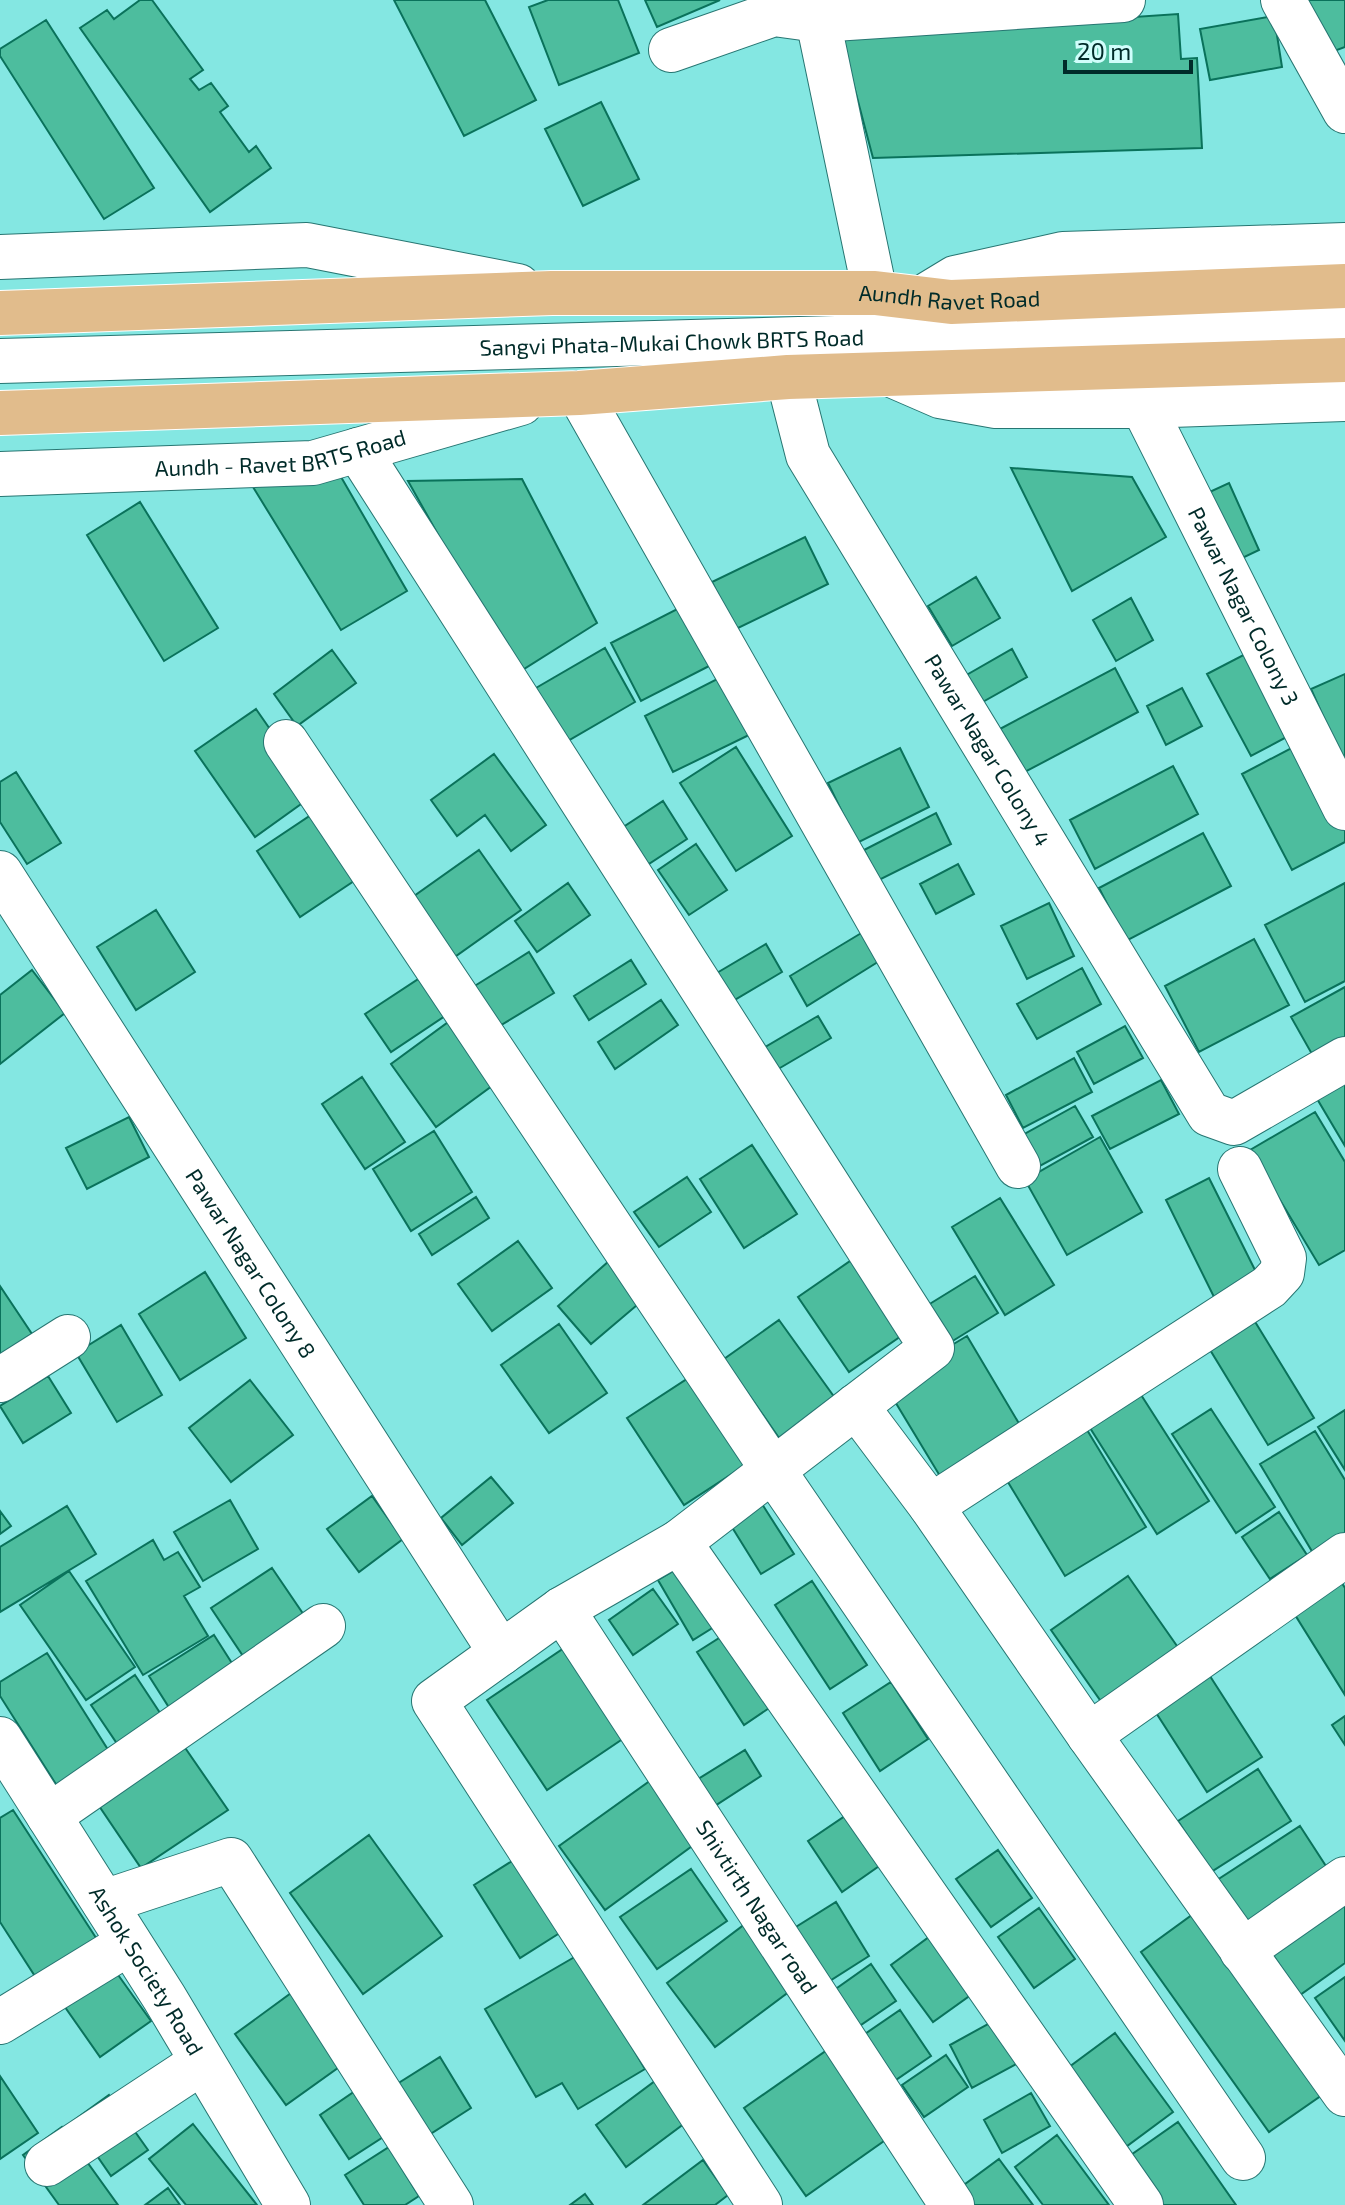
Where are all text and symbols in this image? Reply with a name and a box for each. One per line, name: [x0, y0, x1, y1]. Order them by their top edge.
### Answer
scale bar: [1065, 24, 1191, 74]
text: 20 m: [1077, 36, 1131, 65]
street label: Aundh Ravet Road: [858, 279, 1041, 314]
street label: Sangvi Phata-Mukai Chowk BRTS Road: [479, 323, 864, 360]
street label: Aundh - Ravet BRTS Road: [154, 423, 408, 481]
street label: Pawar Nagar Colony 3: [1184, 502, 1305, 709]
street label: Pawar Nagar Colony 4: [920, 649, 1057, 850]
street label: Pawar Nagar Colony 8: [181, 1163, 322, 1362]
street label: Shivtirth Nagar road: [692, 1815, 824, 1998]
street label: Ashok Society Road: [85, 1881, 209, 2059]

